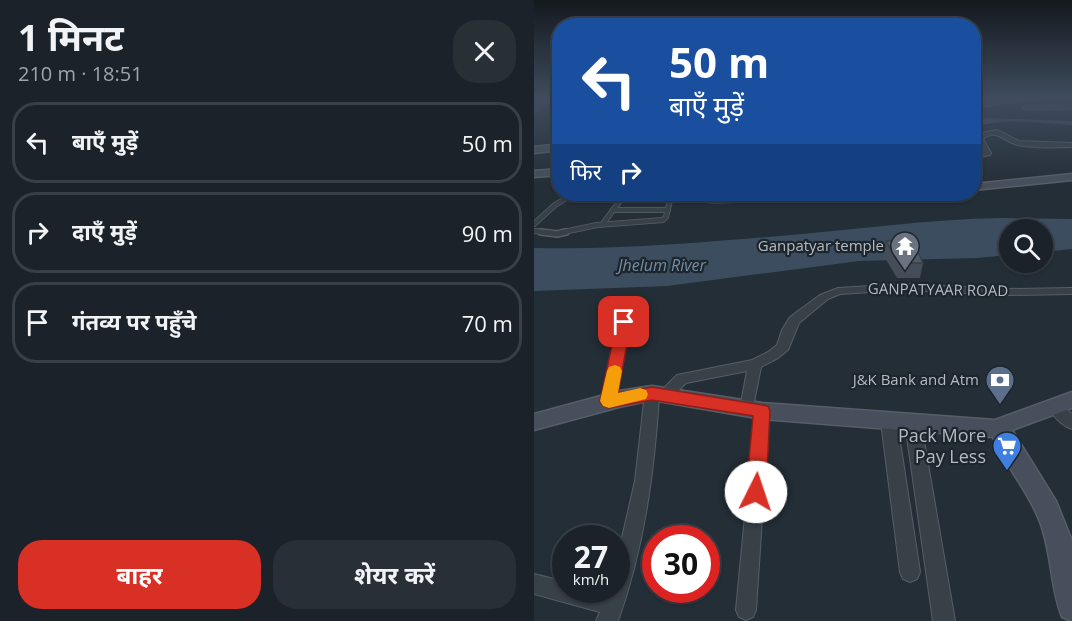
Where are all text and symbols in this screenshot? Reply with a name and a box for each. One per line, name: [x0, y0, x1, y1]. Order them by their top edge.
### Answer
text: 1 मिनट: [18, 13, 124, 62]
button: close: [453, 20, 516, 83]
text: 50 m: [669, 33, 769, 90]
icon: left: [570, 42, 648, 120]
text: 210 m · 18:51: [18, 60, 143, 87]
text: बाएँ मुड़ें: [669, 87, 744, 124]
icon: left: [21, 126, 54, 159]
text: बाएँ मुड़ें: [72, 126, 138, 156]
text: 50 m: [462, 128, 513, 158]
text: फिर: [570, 156, 602, 186]
icon: right: [614, 156, 647, 189]
icon: right: [21, 216, 54, 249]
text: दाएँ मुड़ें: [72, 216, 137, 246]
text: 90 m: [462, 218, 513, 248]
map controls: [999, 219, 1053, 273]
button: search: [999, 219, 1053, 273]
temple icon: Ganpatyar temple: [889, 230, 921, 272]
place label: Ganpatyar temple: [758, 235, 884, 255]
water label: Jhelum River: [615, 254, 707, 276]
street label: GANPATYAAR ROAD: [868, 278, 1008, 300]
pin: [598, 296, 649, 347]
icon: arrive: [607, 305, 640, 338]
icon: arrive: [21, 306, 54, 339]
text: गंतव्य पर पहुँचे: [72, 306, 197, 336]
text: 70 m: [462, 308, 513, 338]
bank icon: J&K Bank and Atm: [984, 364, 1016, 406]
place label: J&K Bank and Atm: [851, 369, 979, 389]
place label: Pack More Pay Less: [898, 423, 986, 468]
supermarket icon: Pack More Pay Less: [991, 430, 1023, 472]
position arrow: [724, 460, 788, 524]
speed limit sign: 30: [642, 525, 720, 603]
text: 27: [574, 536, 608, 577]
button: बाहर: [18, 540, 261, 609]
button: शेयर करें: [273, 540, 516, 609]
text: km/h: [573, 569, 609, 589]

